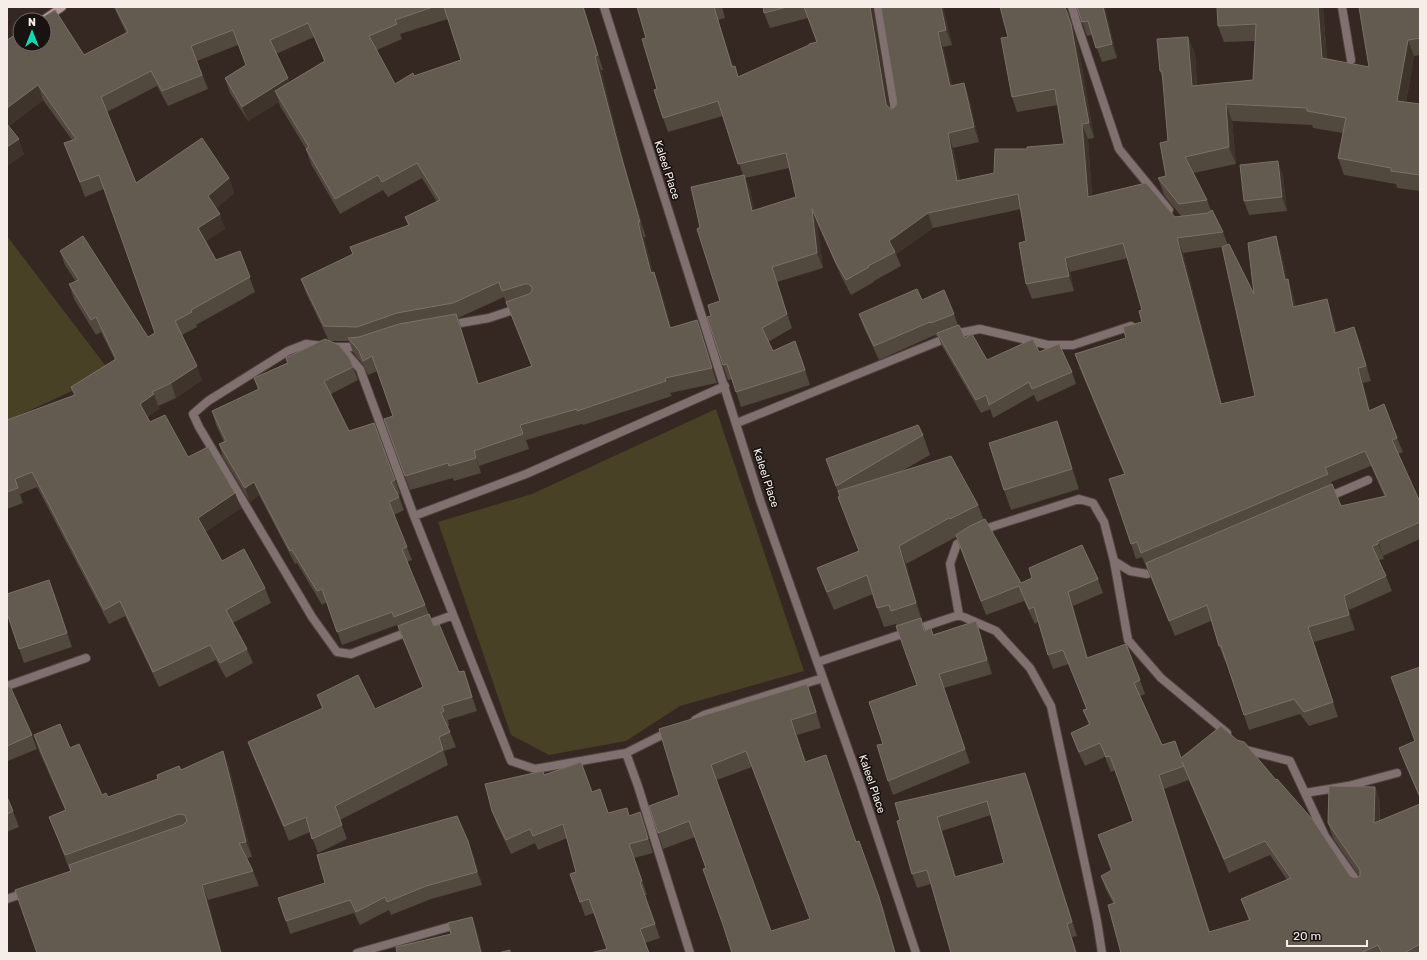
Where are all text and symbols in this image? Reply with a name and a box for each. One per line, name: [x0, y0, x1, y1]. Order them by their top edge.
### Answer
north arrow: [12, 12, 52, 52]
text: N: [28, 16, 36, 29]
street label: Kaleel Place: [651, 139, 683, 201]
street label: Kaleel Place: [750, 447, 782, 509]
street label: Kaleel Place: [856, 753, 888, 815]
scale bar: [1287, 922, 1367, 948]
text: 20 m: [1293, 929, 1321, 943]

